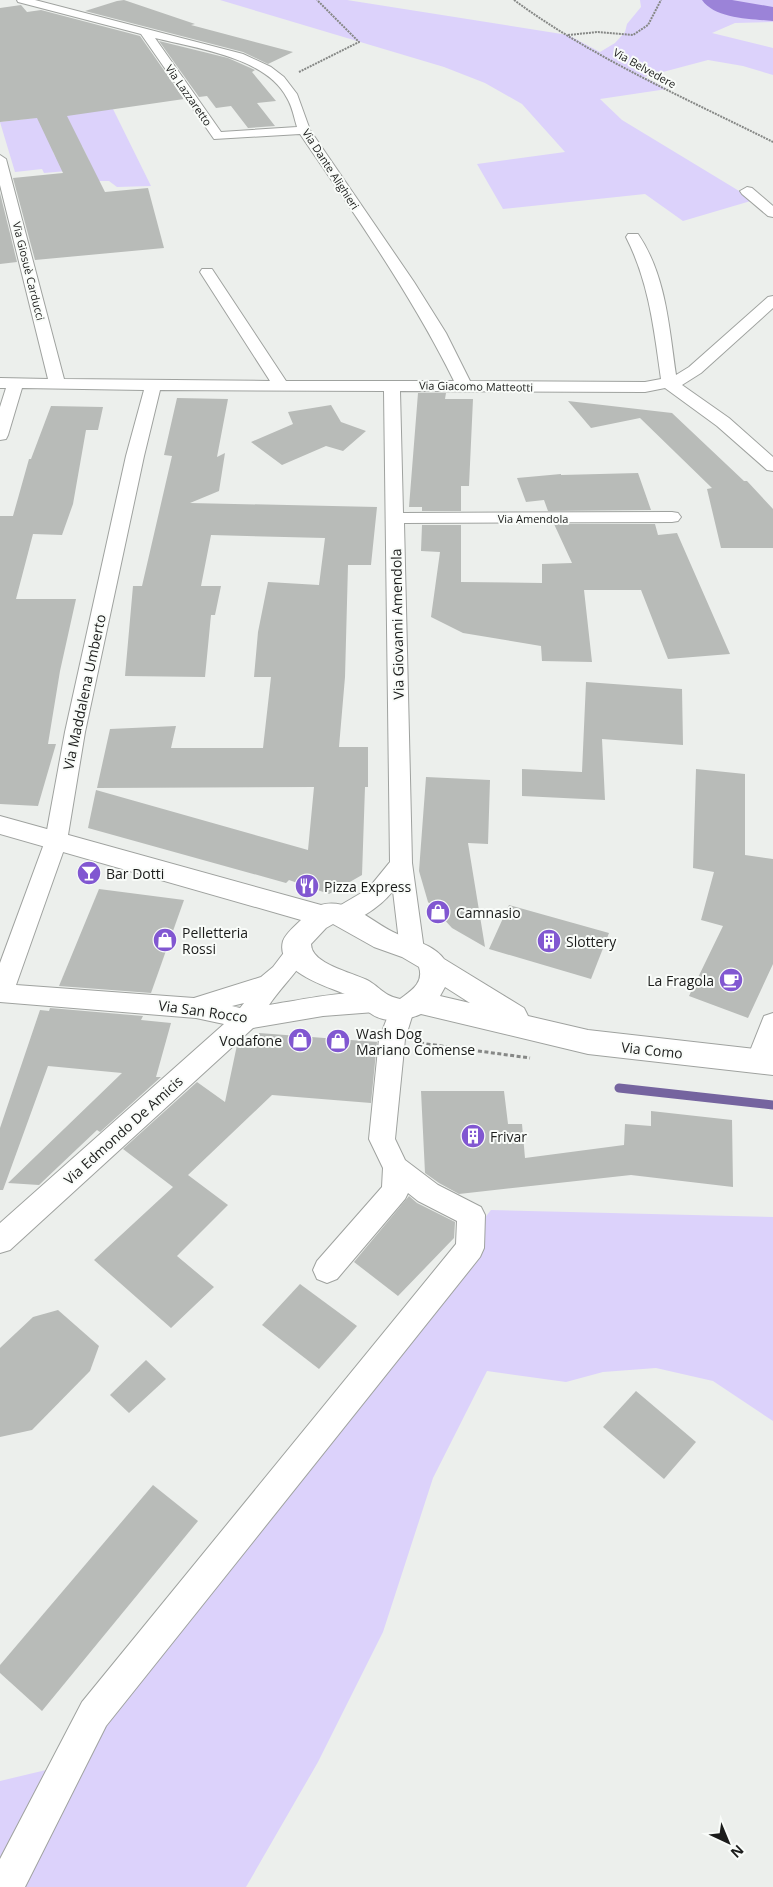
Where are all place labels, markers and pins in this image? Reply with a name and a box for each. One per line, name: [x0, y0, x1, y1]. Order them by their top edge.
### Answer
bar icon: Bar Dotti: [76, 860, 102, 886]
place label: Bar Dotti: [106, 864, 164, 883]
restaurant icon: Pizza Express: [294, 873, 320, 899]
place label: Pizza Express: [324, 877, 411, 896]
shop icon: Camnasio: [425, 899, 451, 925]
place label: Camnasio: [456, 903, 521, 922]
place label: Pelletteria Rossi: [182, 923, 248, 958]
shop icon: Pelletteria Rossi: [152, 927, 178, 953]
building icon: Slottery: [536, 928, 562, 954]
place label: Slottery: [566, 932, 617, 951]
cafe icon: La Fragola: [718, 967, 744, 993]
place label: La Fragola: [647, 971, 714, 990]
place label: Wash Dog Mariano Comense: [356, 1024, 475, 1059]
shop icon: Vodafone: [287, 1027, 313, 1053]
shop icon: Wash Dog Mariano Comense: [325, 1028, 351, 1054]
place label: Vodafone: [219, 1031, 282, 1050]
building icon: Frivar: [460, 1123, 486, 1149]
place label: Frivar: [490, 1127, 527, 1146]

